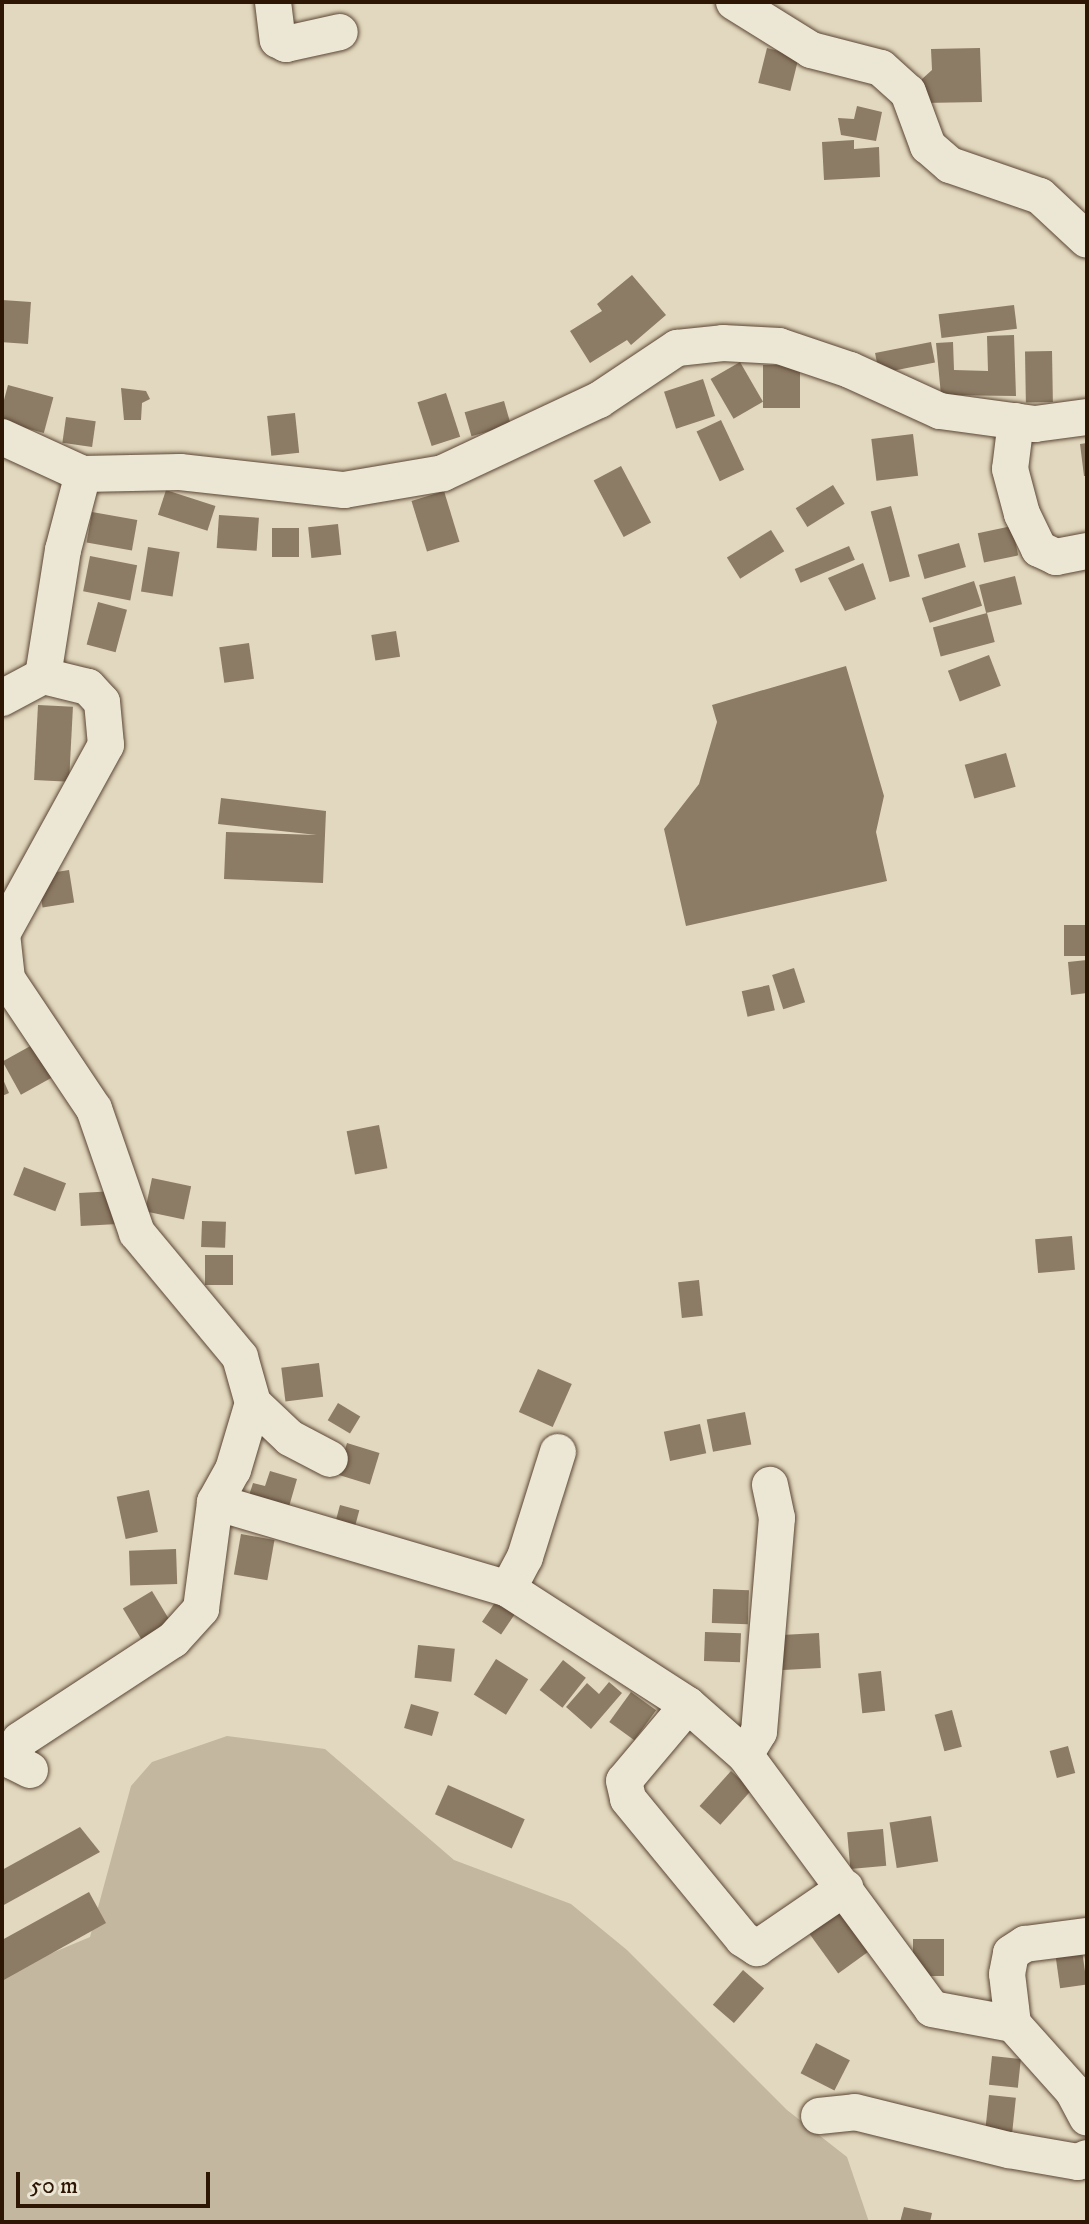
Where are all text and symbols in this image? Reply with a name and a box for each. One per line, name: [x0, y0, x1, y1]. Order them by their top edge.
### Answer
scale bar: [20, 2156, 214, 2206]
text: 50 m: [30, 2171, 78, 2201]

